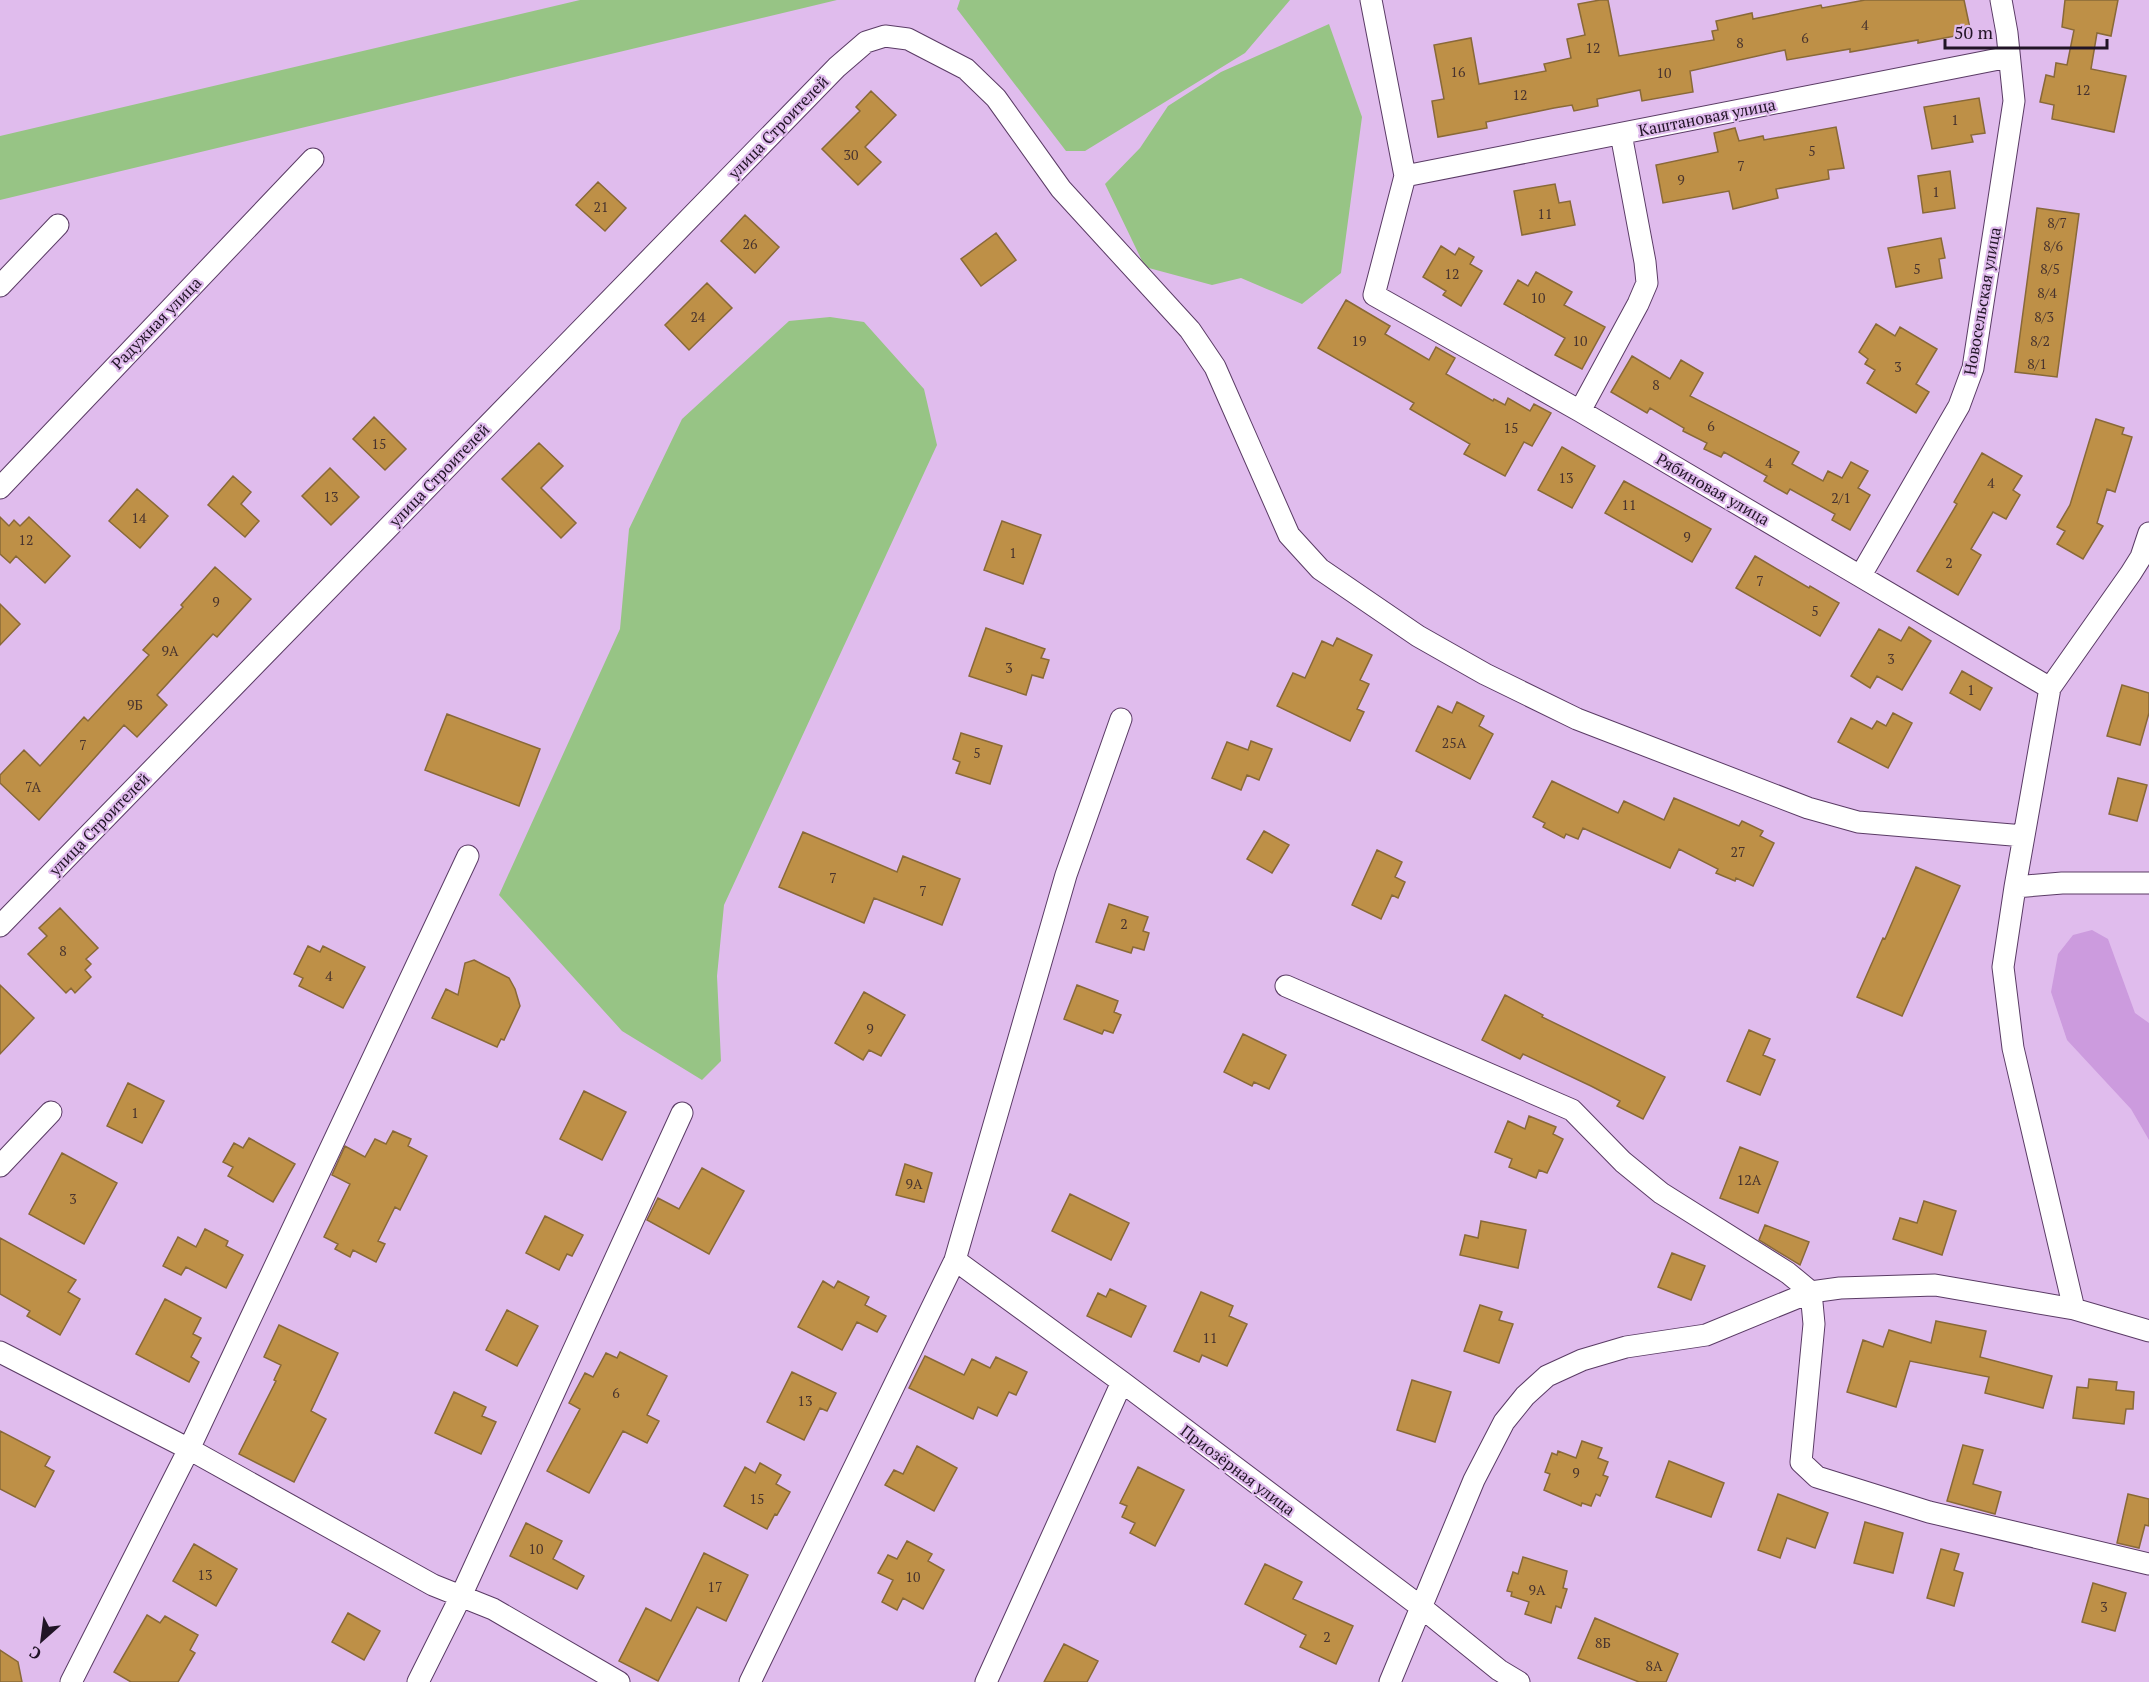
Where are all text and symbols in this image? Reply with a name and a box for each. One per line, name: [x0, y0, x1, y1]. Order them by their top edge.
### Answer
scale bar: [1945, 12, 2107, 50]
house number: 4: [1861, 15, 1869, 34]
text: 50 m: [1954, 20, 1994, 44]
house number: 6: [1801, 28, 1809, 47]
house number: 8: [1736, 33, 1744, 52]
house number: 12: [1586, 38, 1600, 57]
house number: 16: [1451, 62, 1466, 81]
house number: 10: [1657, 63, 1671, 82]
street label: улица Строителей: [722, 70, 833, 184]
house number: 12: [2076, 80, 2090, 99]
house number: 12: [1513, 85, 1527, 104]
street label: Каштановая улица: [1636, 93, 1778, 141]
house number: 1: [1951, 110, 1959, 129]
house number: 5: [1808, 141, 1816, 160]
house number: 30: [844, 145, 858, 164]
house number: 7: [1737, 156, 1745, 175]
house number: 9: [1677, 170, 1685, 189]
house number: 1: [1932, 182, 1940, 201]
house number: 21: [594, 197, 608, 216]
house number: 11: [1538, 204, 1552, 223]
house number: 8/7: [2047, 213, 2067, 232]
street label: Новосельская улица: [1958, 225, 2006, 377]
house number: 26: [743, 234, 758, 253]
house number: 8/6: [2043, 236, 2063, 255]
house number: 5: [1913, 259, 1921, 278]
house number: 8/5: [2040, 259, 2060, 278]
house number: 12: [1445, 264, 1459, 283]
street label: Радужная улица: [106, 272, 206, 374]
house number: 8/4: [2037, 283, 2057, 302]
house number: 10: [1531, 288, 1545, 307]
house number: 24: [691, 307, 706, 326]
house number: 8/3: [2034, 307, 2054, 326]
house number: 19: [1352, 331, 1366, 350]
house number: 10: [1573, 331, 1587, 350]
house number: 8/2: [2030, 331, 2050, 350]
house number: 8/1: [2027, 354, 2047, 373]
house number: 3: [1894, 357, 1902, 376]
house number: 8: [1652, 375, 1660, 394]
house number: 6: [1707, 416, 1715, 435]
street label: улица Строителей: [383, 418, 494, 532]
house number: 15: [1504, 418, 1518, 437]
house number: 15: [372, 434, 386, 453]
street label: Рябиновая улица: [1652, 448, 1774, 530]
house number: 4: [1765, 453, 1773, 472]
house number: 13: [1559, 468, 1573, 487]
house number: 4: [1987, 473, 1995, 492]
house number: 13: [324, 487, 338, 506]
house number: 2/1: [1831, 488, 1851, 507]
house number: 11: [1622, 495, 1636, 514]
house number: 14: [132, 508, 147, 527]
house number: 9: [1683, 527, 1691, 546]
house number: 12: [19, 530, 33, 549]
house number: 1: [1009, 543, 1017, 562]
house number: 2: [1945, 553, 1953, 572]
house number: 7: [1756, 571, 1764, 590]
house number: 9: [212, 592, 220, 611]
house number: 5: [1811, 601, 1819, 620]
house number: 9А: [161, 641, 179, 660]
house number: 3: [1887, 649, 1895, 668]
house number: 3: [1005, 658, 1013, 677]
house number: 1: [1967, 680, 1975, 699]
house number: 9Б: [127, 695, 143, 714]
house number: 25А: [1442, 733, 1467, 752]
house number: 7: [79, 735, 87, 754]
house number: 5: [973, 743, 981, 762]
street label: улица Строителей: [43, 767, 154, 881]
house number: 7А: [25, 777, 41, 796]
house number: 27: [1731, 842, 1745, 861]
house number: 7: [829, 868, 837, 887]
house number: 7: [919, 881, 927, 900]
house number: 2: [1120, 914, 1128, 933]
house number: 8: [59, 941, 67, 960]
house number: 4: [325, 966, 333, 985]
house number: 9: [866, 1019, 874, 1038]
house number: 1: [131, 1103, 139, 1122]
house number: 12А: [1737, 1170, 1762, 1189]
house number: 9А: [905, 1174, 923, 1193]
house number: 3: [69, 1189, 77, 1208]
house number: 11: [1203, 1328, 1217, 1347]
house number: 6: [612, 1383, 620, 1402]
house number: 13: [798, 1391, 812, 1410]
street label: Приозёрная улица: [1176, 1420, 1300, 1520]
house number: 9: [1572, 1463, 1580, 1482]
house number: 15: [750, 1489, 764, 1508]
house number: 10: [529, 1539, 543, 1558]
house number: 13: [198, 1565, 212, 1584]
house number: 10: [906, 1567, 920, 1586]
house number: 17: [708, 1577, 722, 1596]
house number: 9А: [1528, 1580, 1546, 1599]
house number: 3: [2100, 1597, 2108, 1616]
north arrow: [12, 1610, 72, 1670]
house number: 2: [1323, 1627, 1331, 1646]
house number: 8Б: [1595, 1633, 1611, 1652]
text: С: [25, 1641, 45, 1665]
house number: 8А: [1645, 1656, 1663, 1675]

